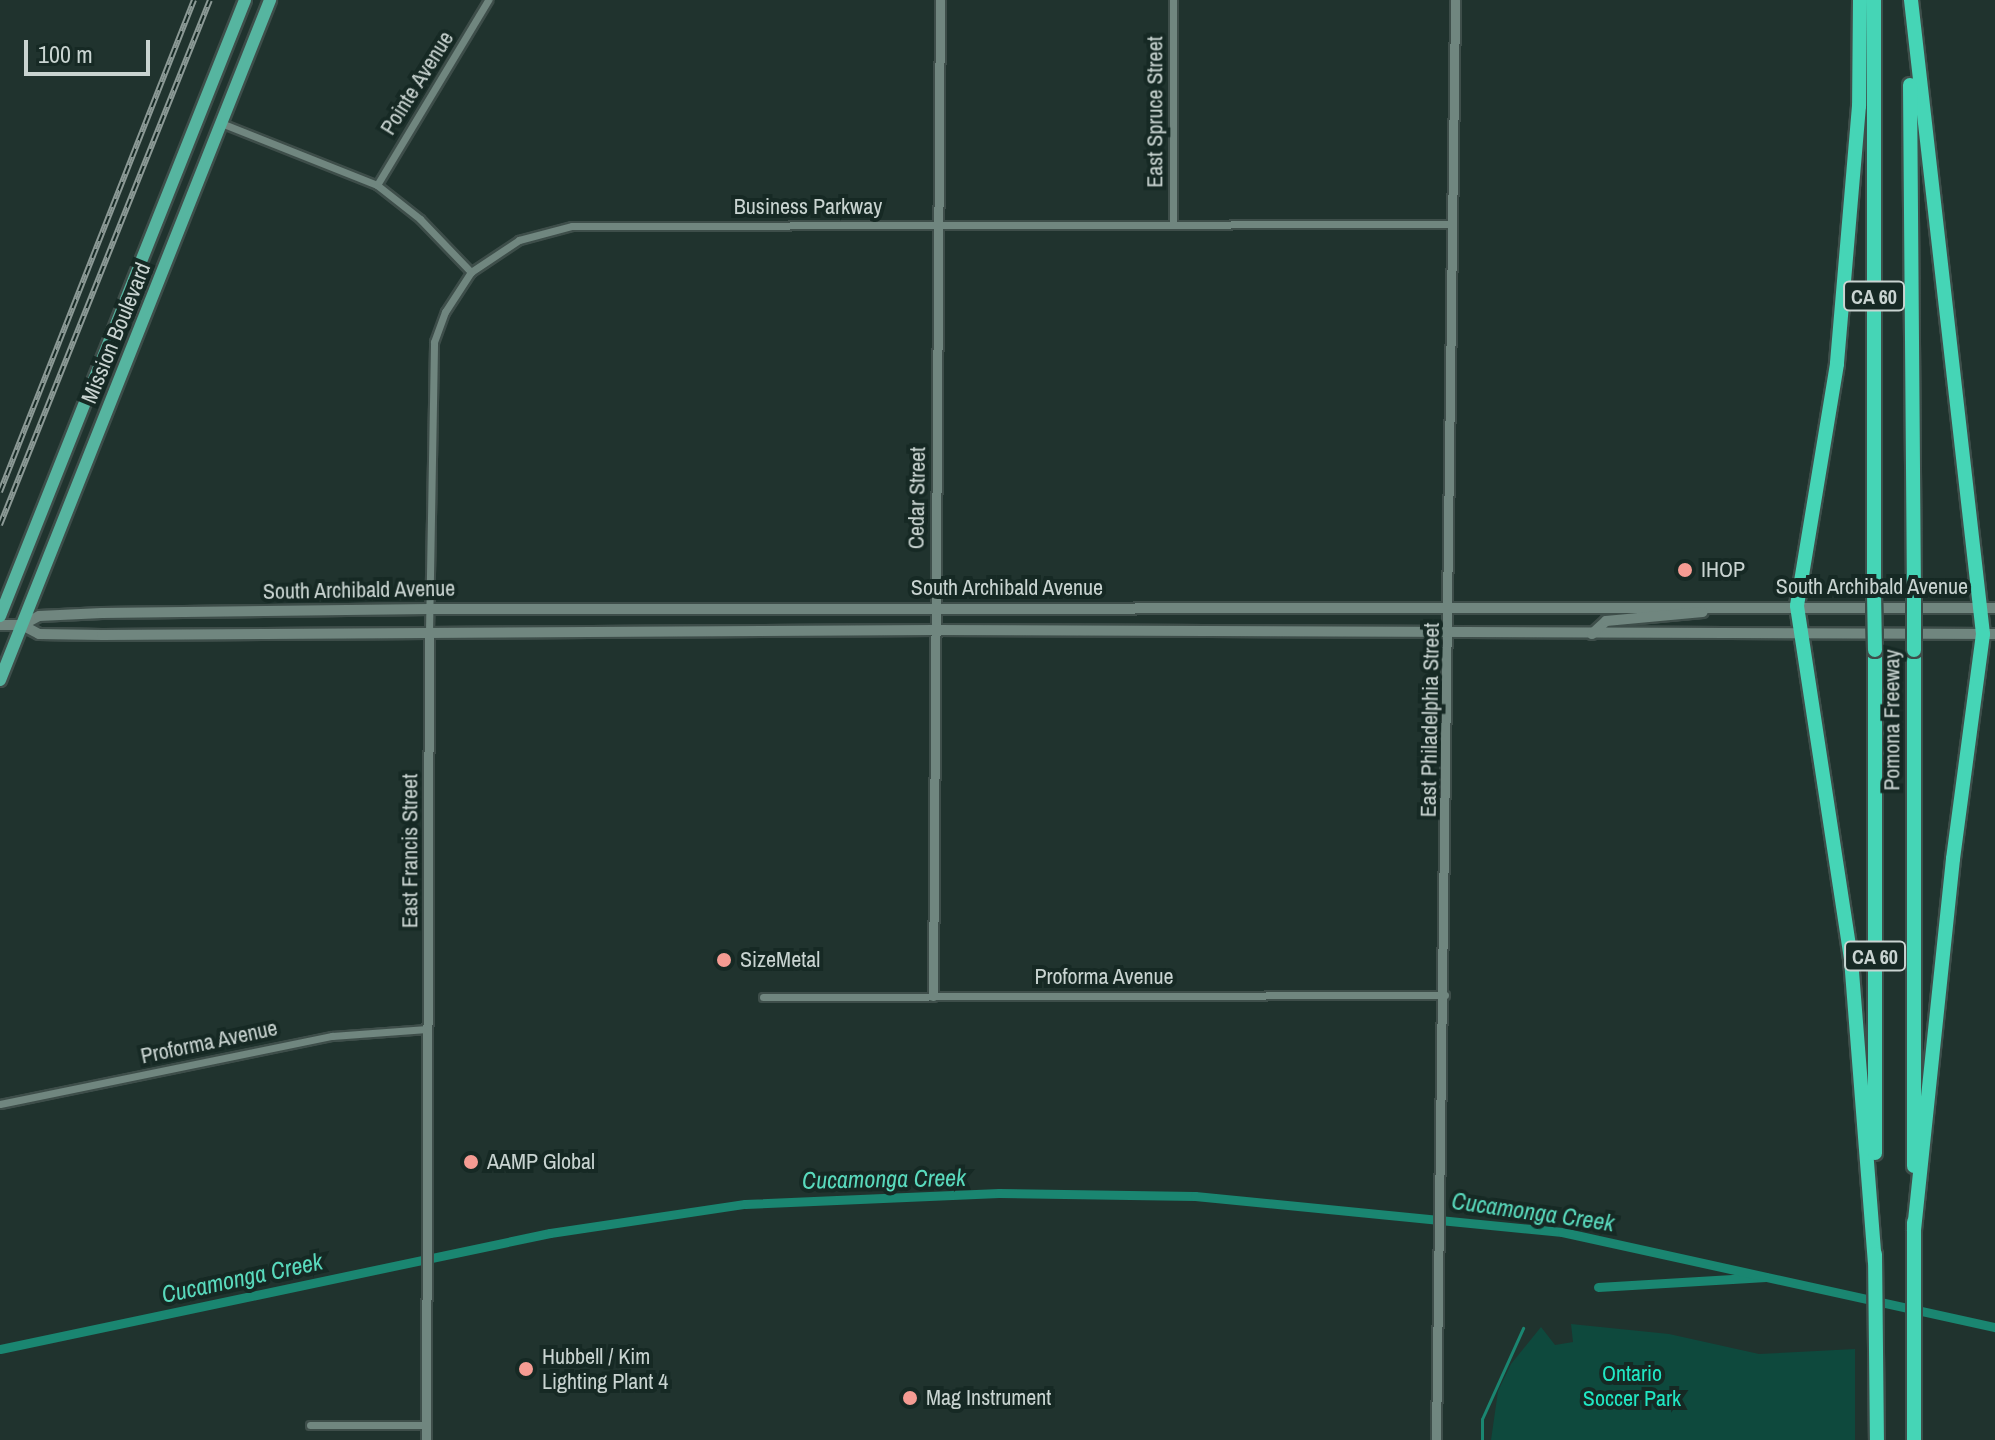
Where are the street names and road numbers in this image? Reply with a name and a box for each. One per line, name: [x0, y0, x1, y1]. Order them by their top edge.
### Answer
street label: Pointe Avenue: [375, 26, 459, 140]
street label: East Spruce Street: [1142, 36, 1168, 188]
street label: Business Parkway: [734, 194, 882, 220]
street label: Mission Boulevard: [76, 259, 156, 407]
road number: CA 60: [1842, 280, 1906, 312]
street label: Cedar Street: [903, 447, 931, 549]
street label: South Archibald Avenue: [1775, 574, 1969, 600]
street label: South Archibald Avenue: [262, 575, 456, 605]
street label: South Archibald Avenue: [910, 575, 1104, 601]
street label: East Philadelphia Street: [1415, 623, 1445, 817]
street label: Pomona Freeway: [1879, 649, 1905, 791]
street label: East Francis Street: [397, 774, 423, 928]
road number: CA 60: [1843, 940, 1907, 972]
street label: Proforma Avenue: [1034, 964, 1174, 990]
street label: Proforma Avenue: [138, 1015, 280, 1069]

